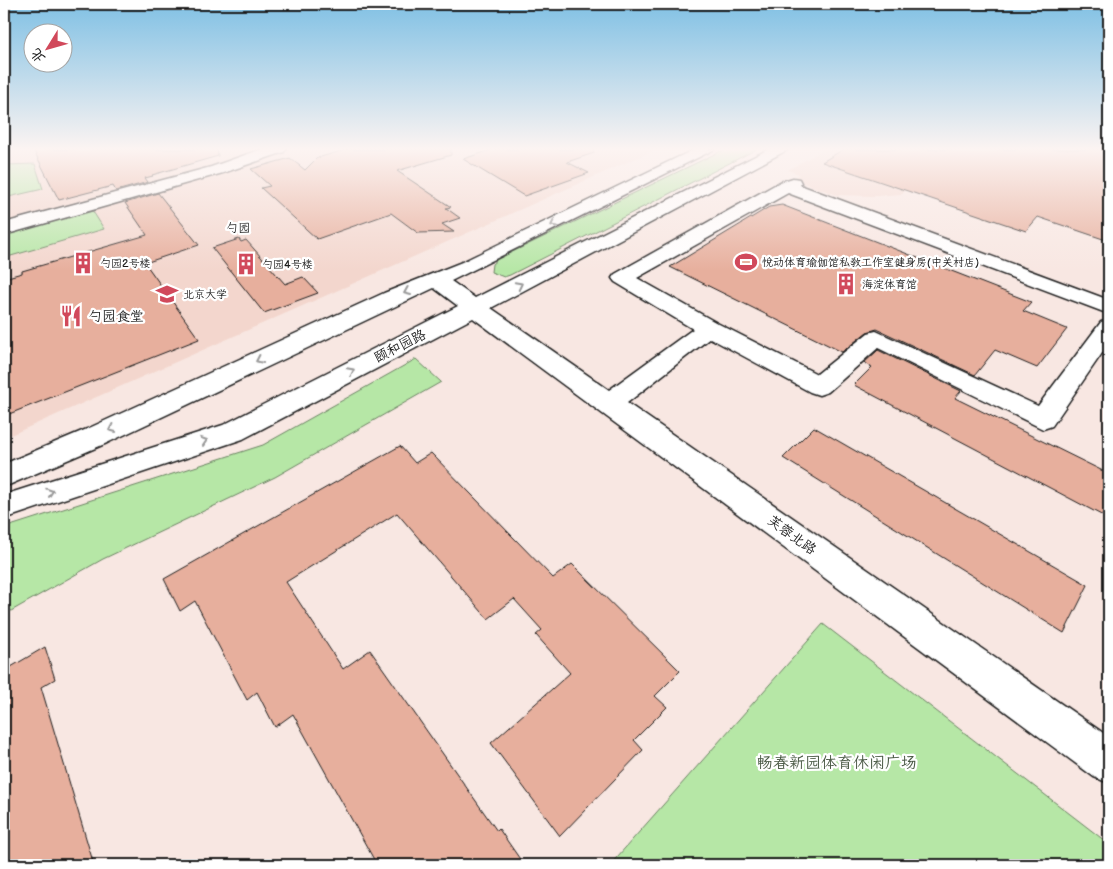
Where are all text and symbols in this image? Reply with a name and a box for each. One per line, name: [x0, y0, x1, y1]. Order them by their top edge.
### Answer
north arrow: [22, 22, 72, 72]
text: 北: [27, 45, 49, 66]
one-way arrow: [550, 218, 559, 229]
district label: 勺园: [226, 221, 250, 236]
sports icon: 悦动体育瑜伽馆私教工作室健身房(中关村店): [733, 249, 759, 275]
building icon: 勺园2号楼: [70, 250, 96, 276]
building icon: 勺园4号楼: [233, 251, 259, 277]
place label: 悦动体育瑜伽馆私教工作室健身房(中关村店): [762, 256, 979, 269]
place label: 勺园2号楼: [100, 257, 151, 270]
place label: 勺园4号楼: [262, 258, 313, 271]
building icon: 海淀体育馆: [833, 271, 859, 297]
place label: 海淀体育馆: [862, 278, 917, 291]
school or university icon: 北京大学: [154, 281, 180, 307]
one-way arrow: [514, 281, 523, 291]
one-way arrow: [403, 286, 411, 296]
place label: 北京大学: [183, 288, 227, 301]
restaurant icon: 勺园食堂: [58, 303, 84, 329]
place label: 勺园食堂: [88, 308, 144, 325]
street label: 颐和园路: [371, 326, 429, 366]
one-way arrow: [255, 354, 264, 364]
one-way arrow: [345, 367, 354, 377]
one-way arrow: [108, 422, 117, 433]
one-way arrow: [200, 437, 208, 447]
one-way arrow: [45, 488, 54, 498]
street label: 芙蓉北路: [764, 512, 820, 558]
park label: 畅春新园体育休闲广场: [757, 754, 917, 773]

